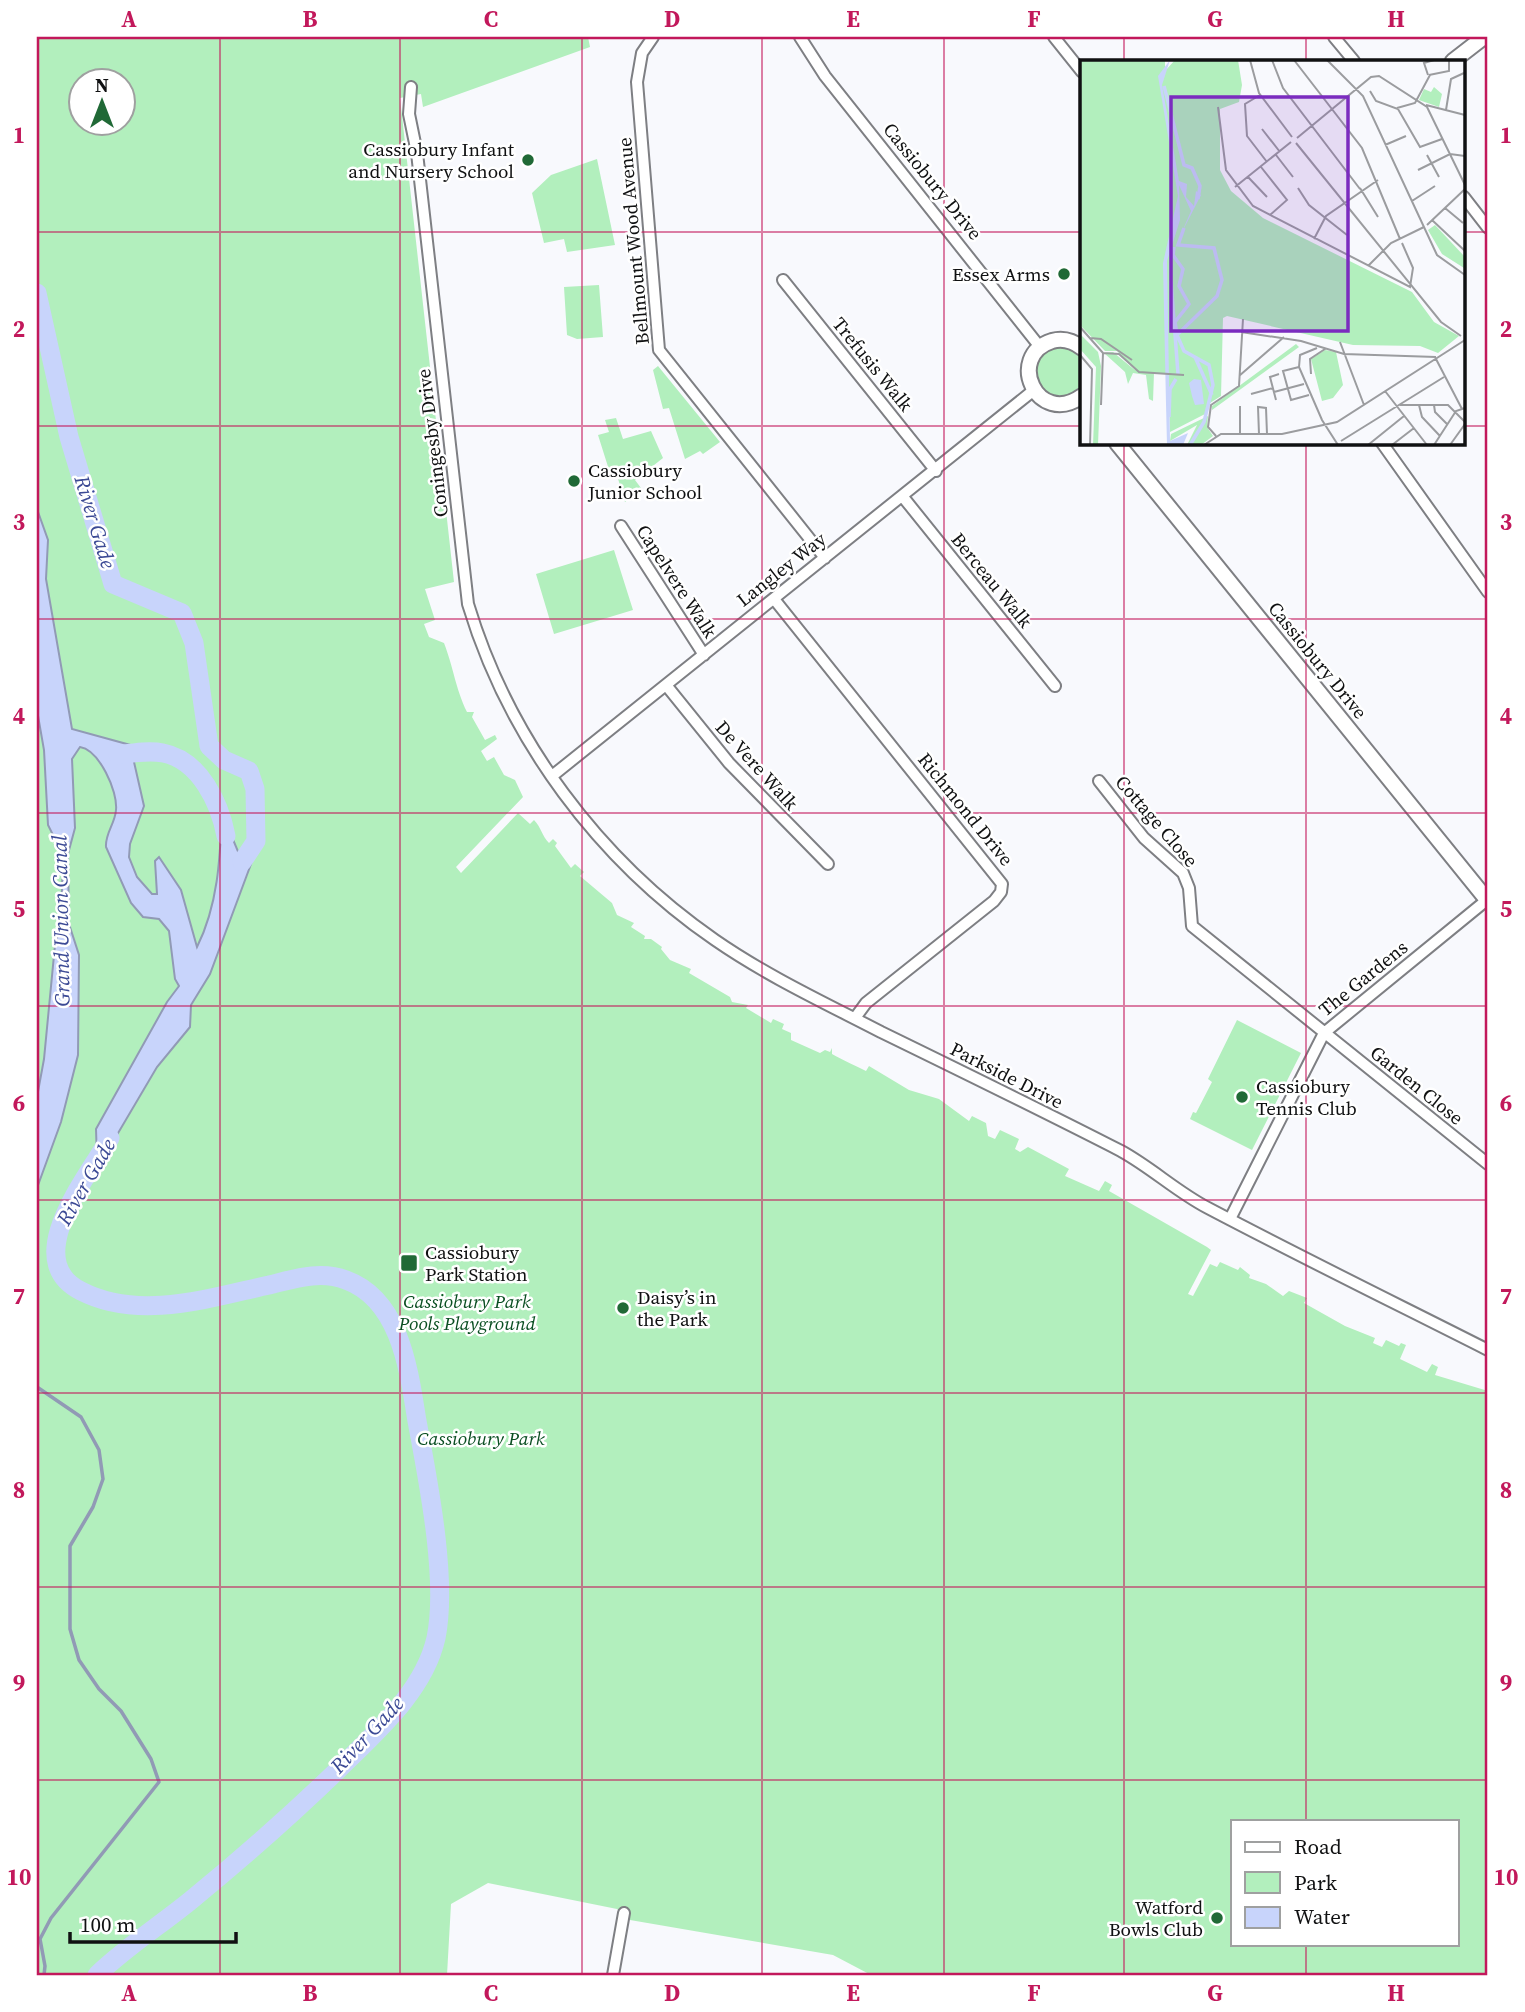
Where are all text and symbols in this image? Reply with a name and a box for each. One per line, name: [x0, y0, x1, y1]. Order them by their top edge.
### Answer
text: A: [121, 3, 137, 35]
text: B: [303, 3, 318, 35]
text: C: [484, 3, 498, 35]
text: D: [664, 3, 680, 35]
text: E: [846, 3, 860, 35]
text: F: [1027, 3, 1041, 35]
text: G: [1207, 3, 1223, 35]
text: H: [1387, 3, 1405, 35]
inset map: [1080, 60, 1466, 444]
north arrow: [66, 66, 136, 136]
text: N: [95, 72, 109, 98]
street label: Cassiobury Drive: [878, 117, 988, 245]
text: 1: [13, 119, 25, 151]
text: 1: [1500, 119, 1512, 151]
place label: Cassiobury Infant and Nursery School: [348, 136, 515, 184]
street label: Bellmount Wood Avenue: [611, 136, 655, 346]
marker: Cassiobury Infant and Nursery School: [520, 152, 536, 168]
place label: Essex Arms: [952, 261, 1050, 287]
marker: Essex Arms: [1056, 266, 1072, 282]
street label: Trefusis Walk: [827, 311, 920, 417]
text: 2: [13, 313, 25, 345]
text: 2: [1500, 313, 1512, 345]
street label: Coningesby Drive: [410, 367, 454, 519]
place label: Cassiobury Junior School: [587, 457, 703, 505]
water label: River Gade: [67, 471, 123, 572]
marker: Cassiobury Junior School: [566, 473, 582, 489]
text: 3: [13, 506, 25, 538]
text: 3: [1500, 506, 1512, 538]
street label: Capelvere Walk: [631, 519, 724, 643]
street label: Langley Way: [731, 526, 831, 612]
street label: Berceau Walk: [946, 527, 1039, 634]
street label: Cassiobury Drive: [1263, 596, 1373, 724]
text: 4: [13, 700, 25, 732]
text: 4: [1500, 700, 1512, 732]
street label: De Vere Walk: [710, 715, 805, 816]
street label: Richmond Drive: [912, 747, 1020, 871]
street label: Cottage Close: [1110, 769, 1204, 873]
water label: Grand Union Canal: [45, 835, 76, 1007]
text: 5: [13, 893, 25, 925]
text: 5: [1500, 893, 1512, 925]
street label: The Gardens: [1313, 934, 1413, 1022]
street label: Parkside Drive: [946, 1035, 1068, 1115]
street label: Garden Close: [1365, 1039, 1469, 1131]
place label: Cassiobury Tennis Club: [1256, 1073, 1357, 1121]
text: 6: [13, 1087, 25, 1119]
text: 6: [1500, 1087, 1512, 1119]
marker: Cassiobury Tennis Club: [1234, 1089, 1250, 1105]
water label: River Gade: [49, 1133, 122, 1231]
place label: Cassiobury Park Station: [425, 1239, 528, 1287]
marker: Cassiobury Park Station: [399, 1253, 419, 1273]
text: 7: [13, 1280, 25, 1312]
text: 7: [1500, 1280, 1512, 1312]
place label: Daisy’s in the Park: [637, 1284, 717, 1332]
park label: Cassiobury Park Pools Playground: [397, 1288, 536, 1336]
marker: Daisy’s in the Park: [615, 1300, 631, 1316]
park label: Cassiobury Park: [417, 1425, 545, 1451]
text: 8: [13, 1474, 25, 1506]
text: 8: [1500, 1474, 1512, 1506]
text: 9: [13, 1667, 25, 1699]
text: 9: [1500, 1667, 1512, 1699]
water label: River Gade: [323, 1689, 410, 1780]
legend: [1231, 1820, 1458, 1946]
text: Road: [1294, 1832, 1342, 1861]
text: 10: [7, 1861, 31, 1893]
text: 10: [1494, 1861, 1518, 1893]
text: Park: [1294, 1868, 1338, 1897]
place label: Watford Bowls Club: [1109, 1894, 1203, 1942]
scale bar: [70, 1900, 236, 1944]
text: Water: [1294, 1902, 1350, 1931]
text: 100 m: [80, 1910, 135, 1939]
marker: Watford Bowls Club: [1209, 1910, 1225, 1926]
text: A: [121, 1977, 137, 2009]
text: B: [303, 1977, 318, 2009]
text: C: [484, 1977, 498, 2009]
text: D: [664, 1977, 680, 2009]
text: E: [846, 1977, 860, 2009]
text: F: [1027, 1977, 1041, 2009]
text: G: [1207, 1977, 1223, 2009]
text: H: [1387, 1977, 1405, 2009]

